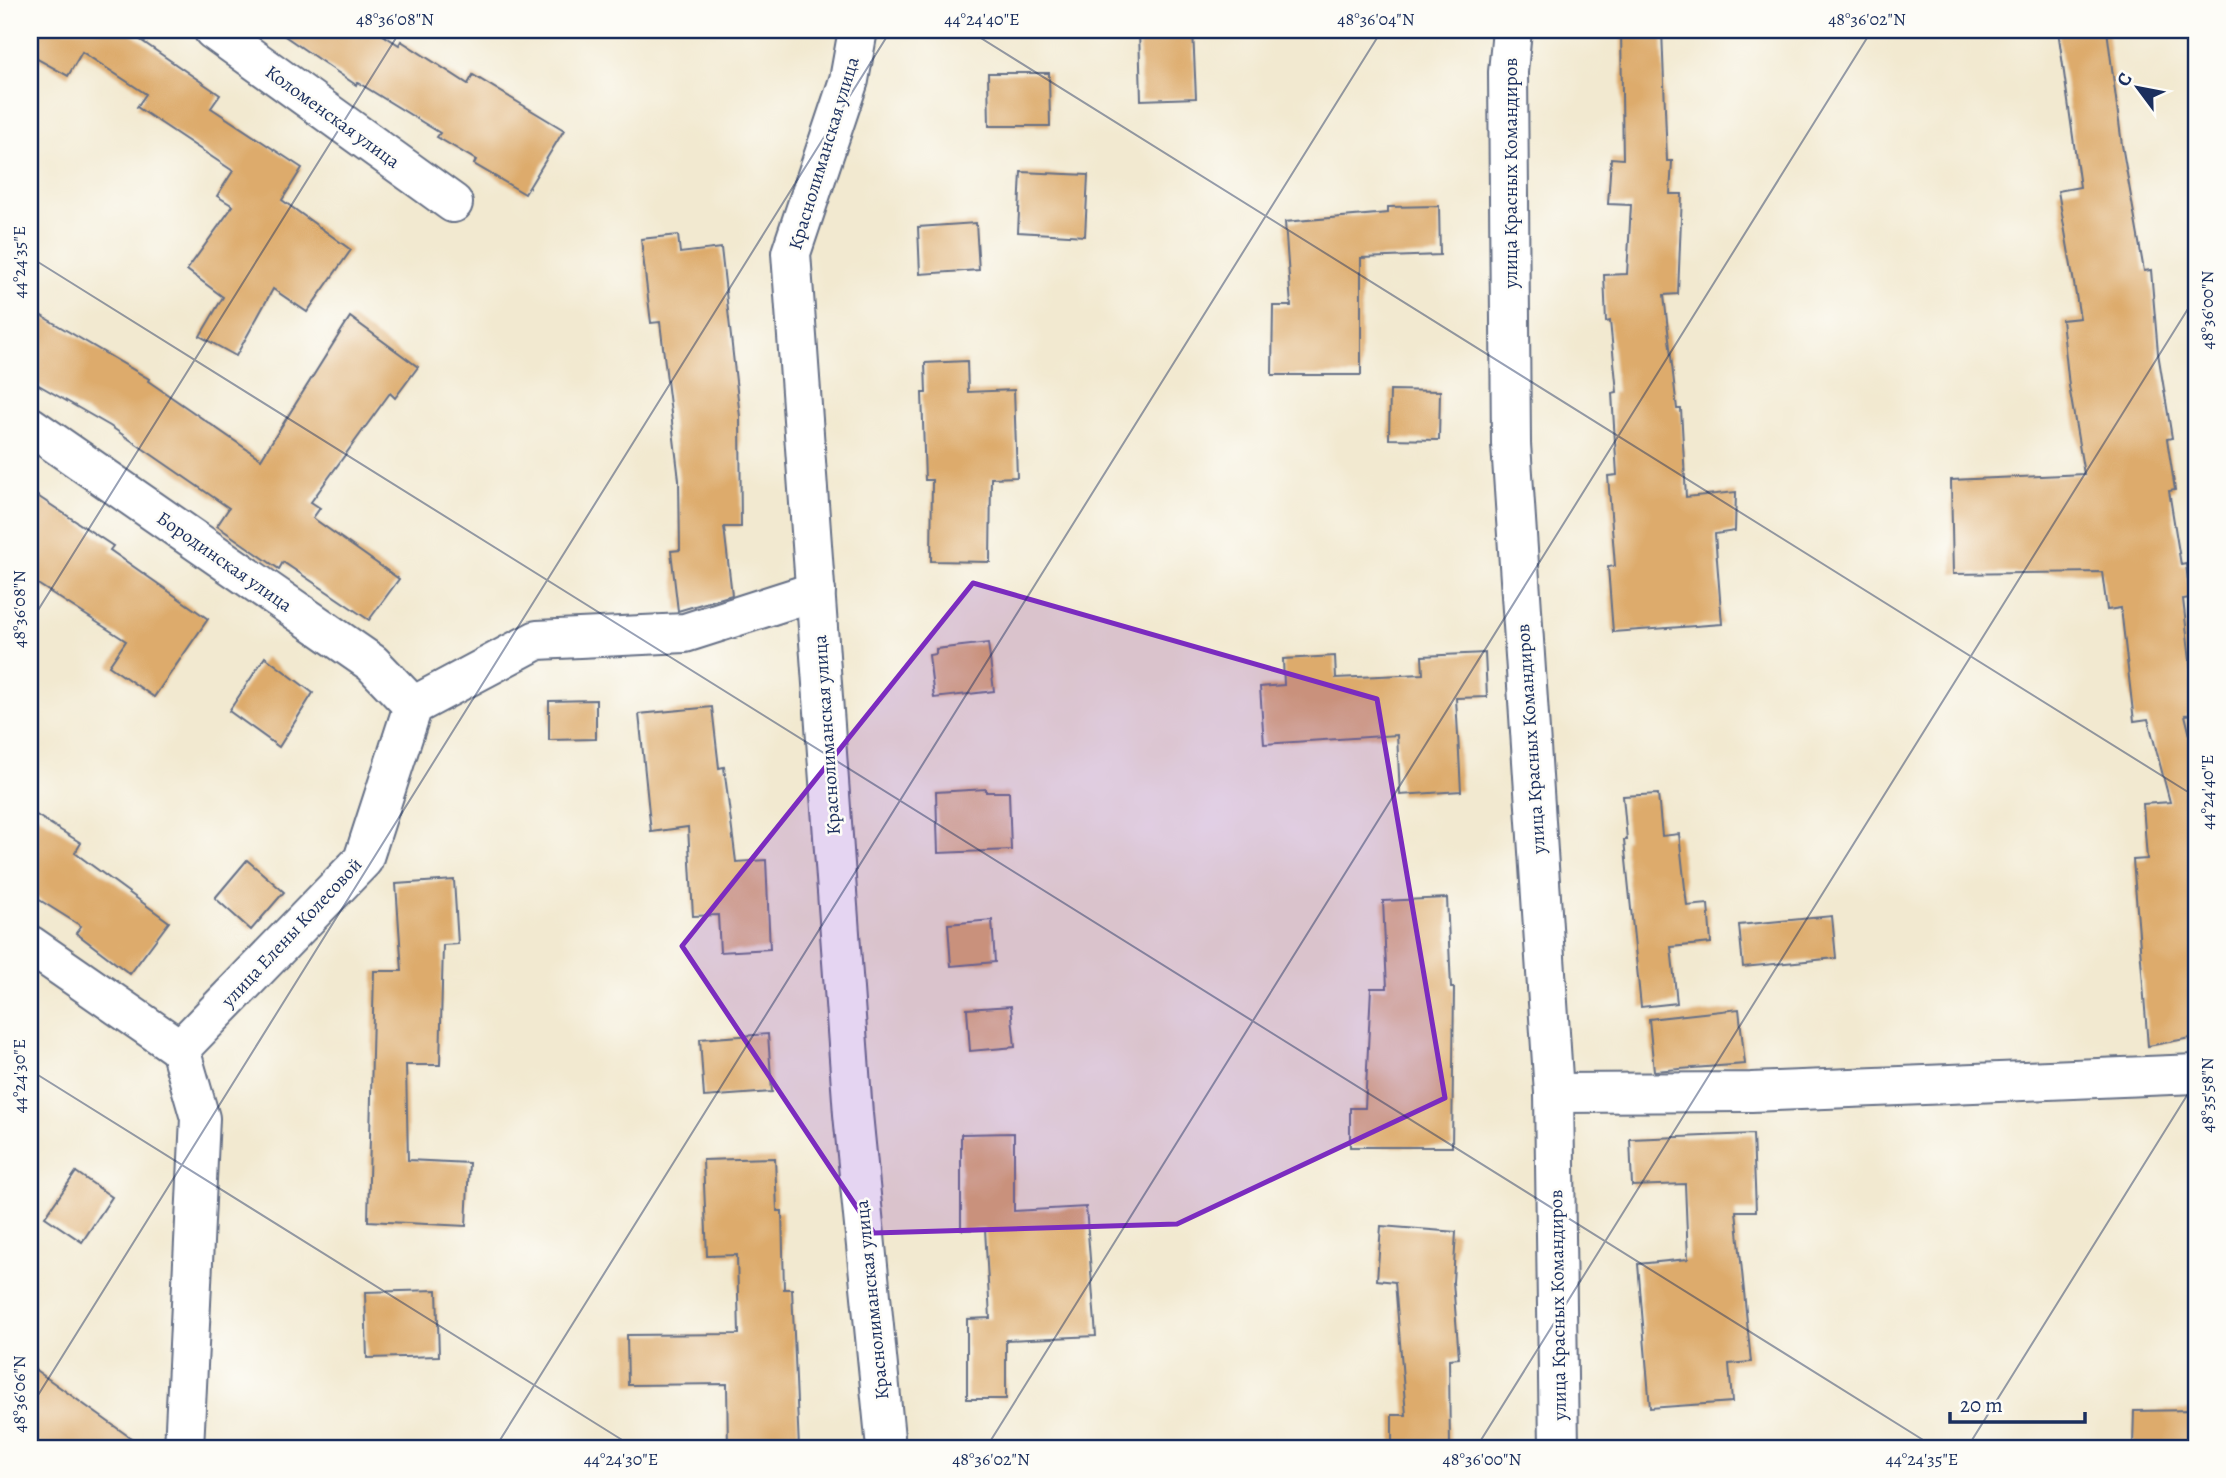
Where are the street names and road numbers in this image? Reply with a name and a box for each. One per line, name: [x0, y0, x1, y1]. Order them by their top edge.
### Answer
street label: Краснолиманская улица: [782, 53, 866, 253]
street label: улица Красных Командиров: [1498, 58, 1524, 289]
street label: Коломенская улица: [260, 59, 405, 175]
street label: Бородинская улица: [151, 505, 298, 618]
street label: улица Красных Командиров: [1510, 623, 1552, 856]
street label: Краснолиманская улица: [807, 634, 847, 836]
street label: улица Елены Колесовой: [215, 852, 368, 1014]
street label: улица Красных Командиров: [1543, 1189, 1573, 1422]
street label: Краснолиманская улица: [849, 1199, 895, 1401]

